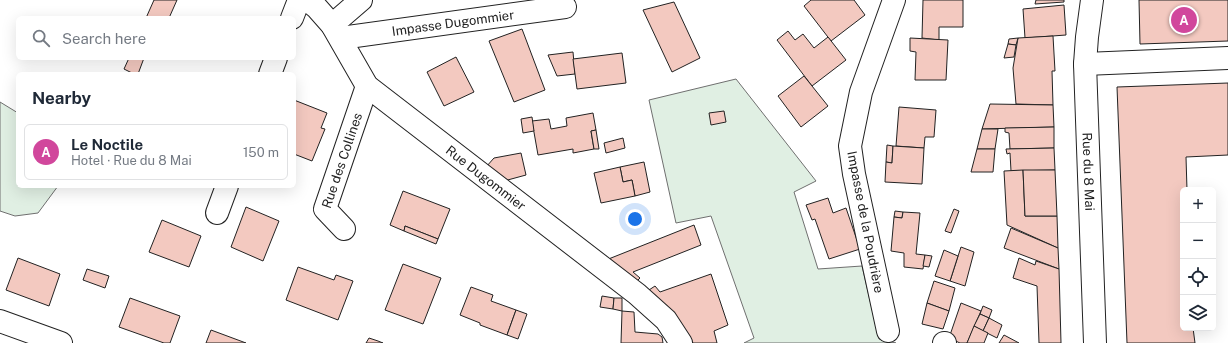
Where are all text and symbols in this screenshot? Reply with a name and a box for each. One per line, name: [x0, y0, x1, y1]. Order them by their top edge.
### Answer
pin: A: [1171, 5, 1197, 35]
street label: Impasse Dugommier: [391, 7, 515, 39]
search box: [16, 16, 296, 60]
icon: search: [30, 27, 52, 49]
text: Search here: [62, 30, 146, 47]
text: Nearby: [32, 88, 91, 108]
street label: Rue des Collines: [319, 111, 365, 210]
street label: Rue du 8 Mai: [1079, 132, 1097, 211]
text: Le Noctile: [71, 136, 143, 153]
street label: Rue Dugommier: [443, 143, 529, 213]
text: A: [41, 145, 51, 160]
text: 150 m: [243, 145, 279, 160]
street label: Impasse de la Poudrière: [844, 150, 887, 294]
text: Hotel · Rue du 8 Mai: [71, 153, 192, 168]
map controls: [1180, 187, 1216, 331]
button: +: [1180, 187, 1216, 223]
your location: [625, 209, 645, 229]
button: −: [1180, 223, 1216, 259]
button: locate: [1180, 259, 1216, 295]
button: layers: [1180, 295, 1216, 331]

